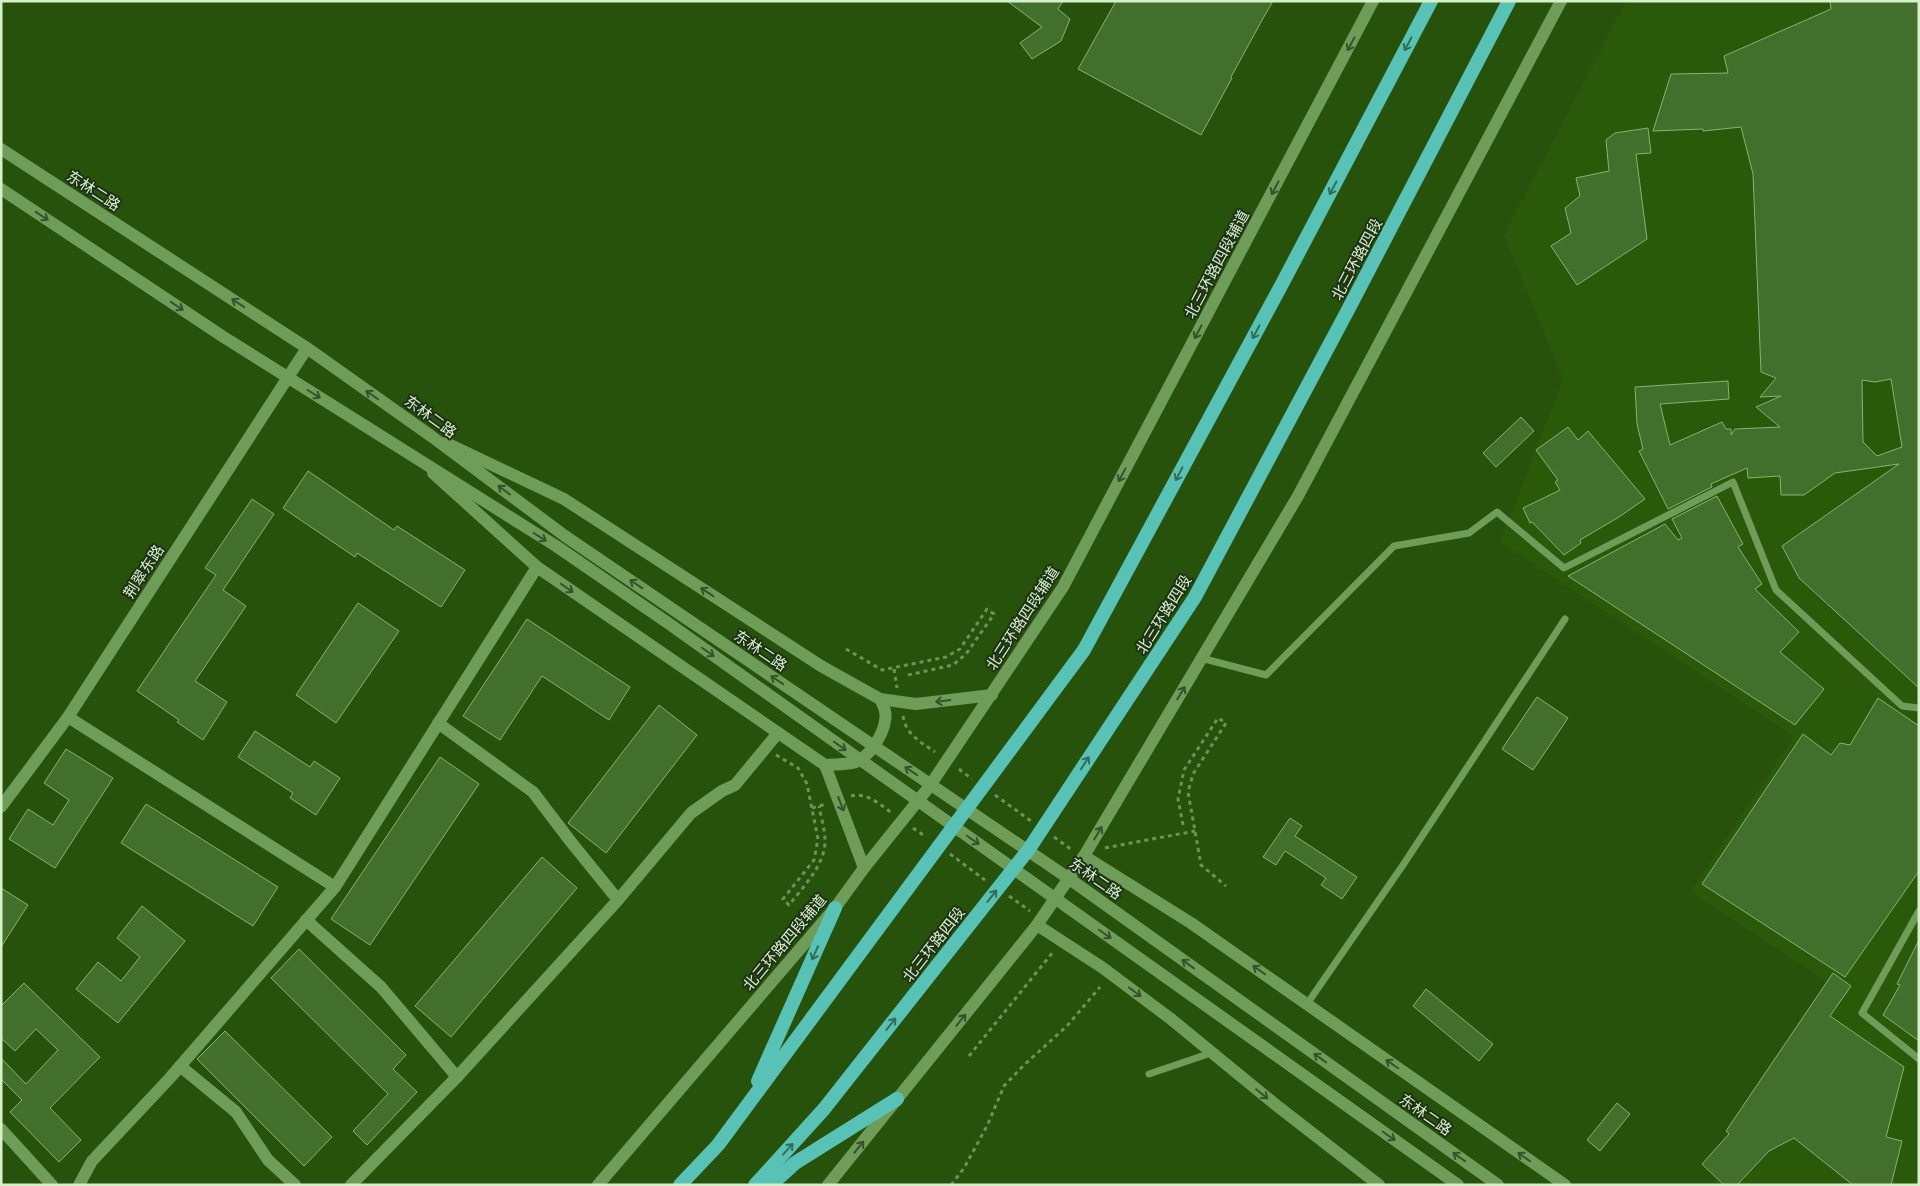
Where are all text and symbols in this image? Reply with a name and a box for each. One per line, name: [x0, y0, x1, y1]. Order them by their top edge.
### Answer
one-way arrow: [1345, 37, 1355, 51]
one-way arrow: [1403, 37, 1413, 51]
street label: 东林二路: [64, 166, 124, 214]
one-way arrow: [1270, 180, 1279, 195]
one-way arrow: [1328, 180, 1337, 195]
street label: 北三环路四段辅道: [1180, 207, 1252, 321]
one-way arrow: [35, 211, 49, 222]
street label: 北三环路四段: [1327, 215, 1385, 303]
one-way arrow: [231, 298, 245, 308]
one-way arrow: [170, 301, 184, 312]
one-way arrow: [1193, 324, 1203, 338]
one-way arrow: [1251, 324, 1261, 339]
one-way arrow: [366, 389, 380, 400]
one-way arrow: [306, 390, 320, 400]
street label: 东林二路: [401, 391, 461, 441]
one-way arrow: [1117, 467, 1126, 482]
one-way arrow: [1174, 467, 1184, 482]
one-way arrow: [498, 485, 511, 496]
one-way arrow: [533, 532, 547, 542]
street label: 荆翠东路: [119, 541, 167, 601]
street label: 北三环路四段辅道: [982, 563, 1062, 673]
street label: 北三环路四段: [1132, 571, 1194, 657]
one-way arrow: [629, 579, 643, 590]
one-way arrow: [560, 583, 574, 593]
one-way arrow: [700, 587, 714, 597]
street label: 东林二路: [731, 626, 791, 674]
one-way arrow: [701, 647, 715, 657]
one-way arrow: [770, 675, 784, 685]
one-way arrow: [1176, 686, 1186, 701]
one-way arrow: [936, 696, 952, 706]
one-way arrow: [833, 741, 847, 751]
one-way arrow: [1081, 757, 1091, 771]
one-way arrow: [904, 766, 918, 776]
one-way arrow: [836, 796, 846, 811]
one-way arrow: [1094, 826, 1104, 840]
one-way arrow: [966, 835, 980, 845]
street label: 东林二路: [1066, 853, 1126, 903]
street label: 北三环路四段辅道: [739, 890, 829, 994]
one-way arrow: [986, 890, 997, 903]
street label: 北三环路四段: [898, 903, 968, 985]
one-way arrow: [1098, 929, 1112, 939]
one-way arrow: [810, 945, 820, 960]
one-way arrow: [1182, 958, 1195, 969]
one-way arrow: [1252, 965, 1266, 975]
one-way arrow: [1128, 987, 1141, 998]
one-way arrow: [955, 1014, 966, 1027]
one-way arrow: [886, 1017, 897, 1030]
one-way arrow: [1313, 1053, 1327, 1063]
one-way arrow: [1385, 1059, 1399, 1069]
one-way arrow: [1255, 1088, 1268, 1099]
street label: 东林二路: [1396, 1089, 1456, 1139]
one-way arrow: [1382, 1131, 1396, 1141]
one-way arrow: [853, 1141, 864, 1154]
one-way arrow: [782, 1142, 793, 1155]
one-way arrow: [1452, 1152, 1466, 1162]
one-way arrow: [1518, 1152, 1532, 1162]

